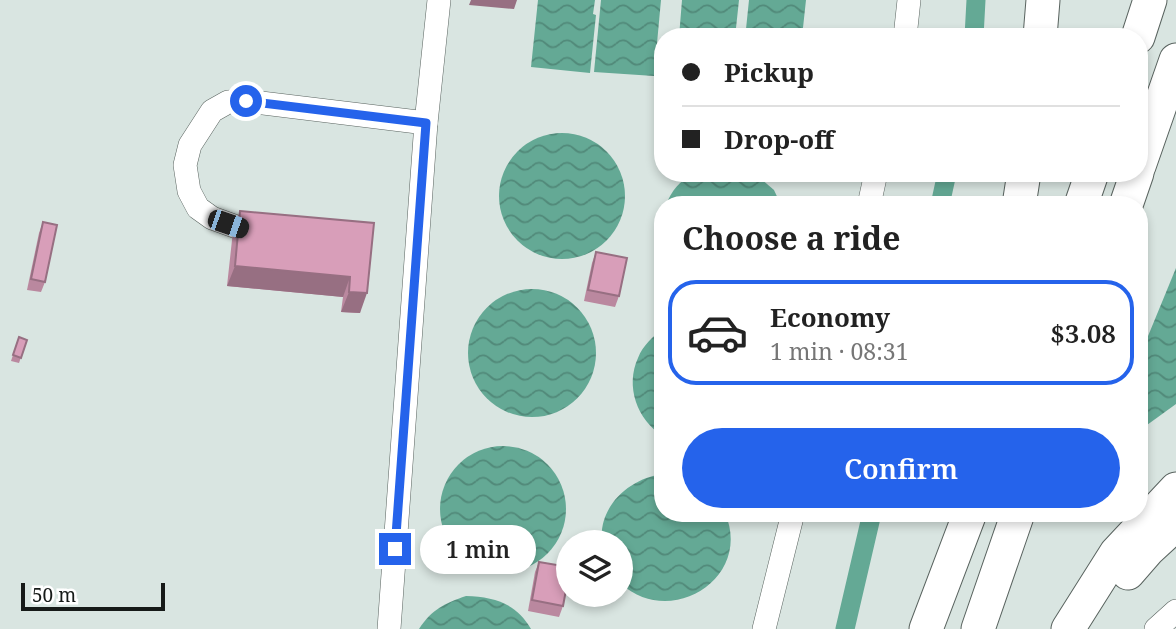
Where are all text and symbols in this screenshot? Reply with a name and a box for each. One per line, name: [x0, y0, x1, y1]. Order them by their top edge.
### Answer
text: Pickup: [724, 54, 814, 90]
route start: [230, 85, 262, 117]
text: Drop-off: [724, 121, 834, 157]
car: [205, 207, 252, 241]
text: Choose a ride: [682, 216, 901, 259]
text: Economy: [770, 299, 890, 335]
icon: car: [686, 301, 749, 364]
text: $3.08: [1050, 315, 1116, 351]
text: 1 min · 08:31: [770, 335, 908, 367]
button: Confirm: [682, 428, 1120, 508]
callout: 1 min: [420, 524, 535, 574]
map controls: [556, 530, 633, 607]
button: layers: [556, 530, 633, 607]
route end: [379, 533, 411, 565]
text: 1 min: [446, 533, 510, 565]
scale bar: [21, 580, 164, 612]
text: 50 m: [32, 582, 76, 608]

